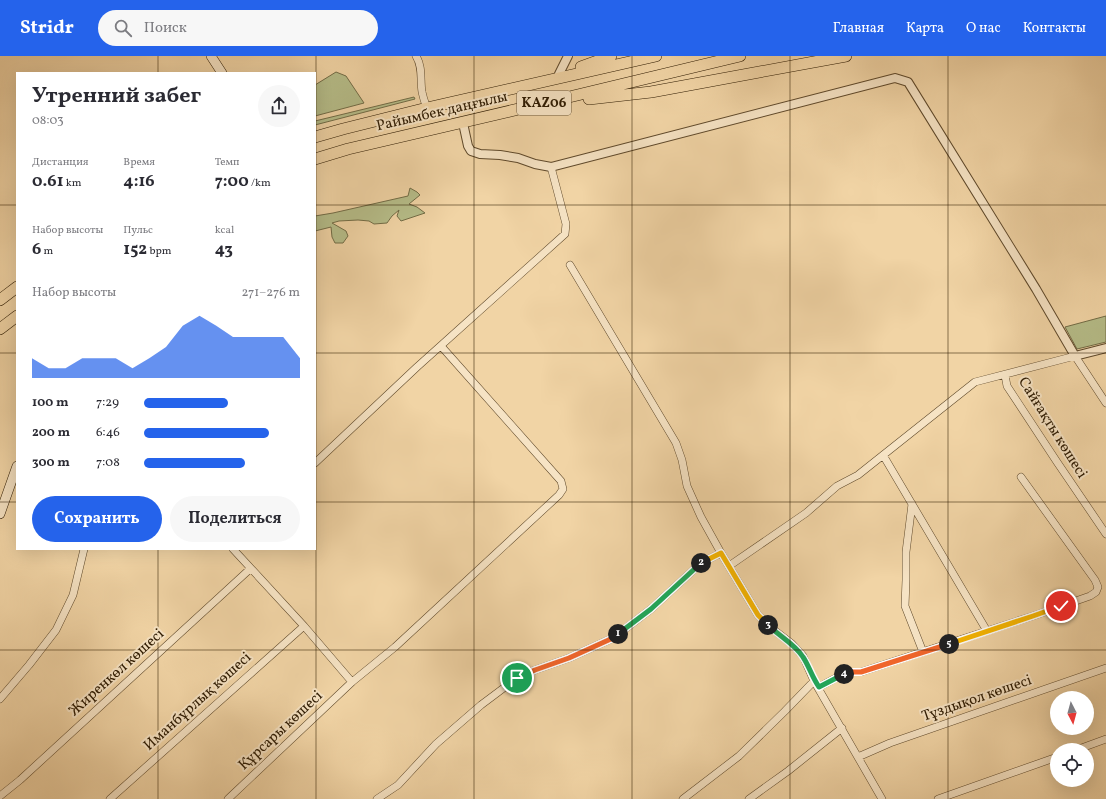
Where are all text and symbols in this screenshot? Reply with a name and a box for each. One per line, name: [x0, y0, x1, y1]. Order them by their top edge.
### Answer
search box: [98, 10, 378, 46]
text: Stridr: [20, 15, 74, 41]
icon: search: [112, 17, 134, 39]
text: Поиск: [144, 18, 187, 39]
text: Главная: [833, 19, 884, 38]
text: Карта: [906, 19, 944, 38]
text: О нас: [966, 19, 1001, 38]
text: Контакты: [1023, 19, 1086, 38]
text: Утренний забег: [32, 81, 201, 112]
button: share: [258, 85, 300, 127]
street label: Райымбек даңғылы: [374, 87, 510, 137]
road number: KАZ06: [517, 91, 571, 115]
text: 08:03: [32, 112, 64, 130]
text: Дистанция: [32, 155, 89, 170]
text: Время: [123, 155, 155, 170]
text: Темп: [215, 155, 239, 170]
text: 0.61: [32, 170, 63, 193]
text: 4:16: [123, 170, 155, 193]
text: 7:00: [215, 170, 249, 193]
text: km: [63, 176, 81, 191]
text: /km: [249, 176, 271, 191]
text: Набор высоты: [32, 223, 103, 238]
text: Пульс: [123, 223, 153, 238]
text: kcal: [215, 223, 234, 238]
text: 6: [32, 238, 41, 261]
text: 152: [123, 238, 147, 261]
text: 43: [215, 238, 233, 261]
text: m: [41, 244, 53, 259]
text: bpm: [147, 244, 171, 259]
text: Набор высоты: [32, 284, 116, 302]
text: 271–276 m: [241, 284, 300, 302]
street label: Сайғақты көшесі: [1012, 373, 1092, 483]
text: 100 m: [32, 394, 69, 412]
text: 7:29: [96, 394, 119, 412]
text: 200 m: [32, 424, 70, 442]
text: 6:46: [96, 424, 120, 442]
text: 300 m: [32, 454, 70, 472]
text: 7:08: [96, 454, 120, 472]
button: Сохранить: [32, 496, 162, 542]
button: Поделиться: [170, 496, 300, 542]
pin: 2: [691, 553, 711, 573]
text: 2: [698, 555, 704, 570]
pin: [1044, 589, 1078, 623]
icon: check: [1050, 595, 1072, 617]
pin: 3: [758, 615, 778, 635]
text: 3: [765, 617, 771, 632]
street label: Жиренкөл көшесі: [65, 624, 169, 722]
pin: 1: [608, 624, 628, 644]
text: 1: [616, 626, 620, 641]
pin: 5: [939, 634, 959, 654]
text: 5: [946, 636, 952, 651]
street label: Иманбұрлық көшесі: [139, 648, 257, 756]
pin: [500, 661, 534, 695]
pin: 4: [834, 664, 854, 684]
text: 4: [841, 666, 847, 681]
icon: arrive: [506, 667, 528, 689]
street label: Тұздықол көшесі: [919, 670, 1035, 728]
street label: Құрсары көшесі: [234, 686, 328, 776]
north arrow: [1050, 691, 1094, 735]
map controls: [1050, 691, 1094, 787]
button: locate: [1050, 743, 1094, 787]

